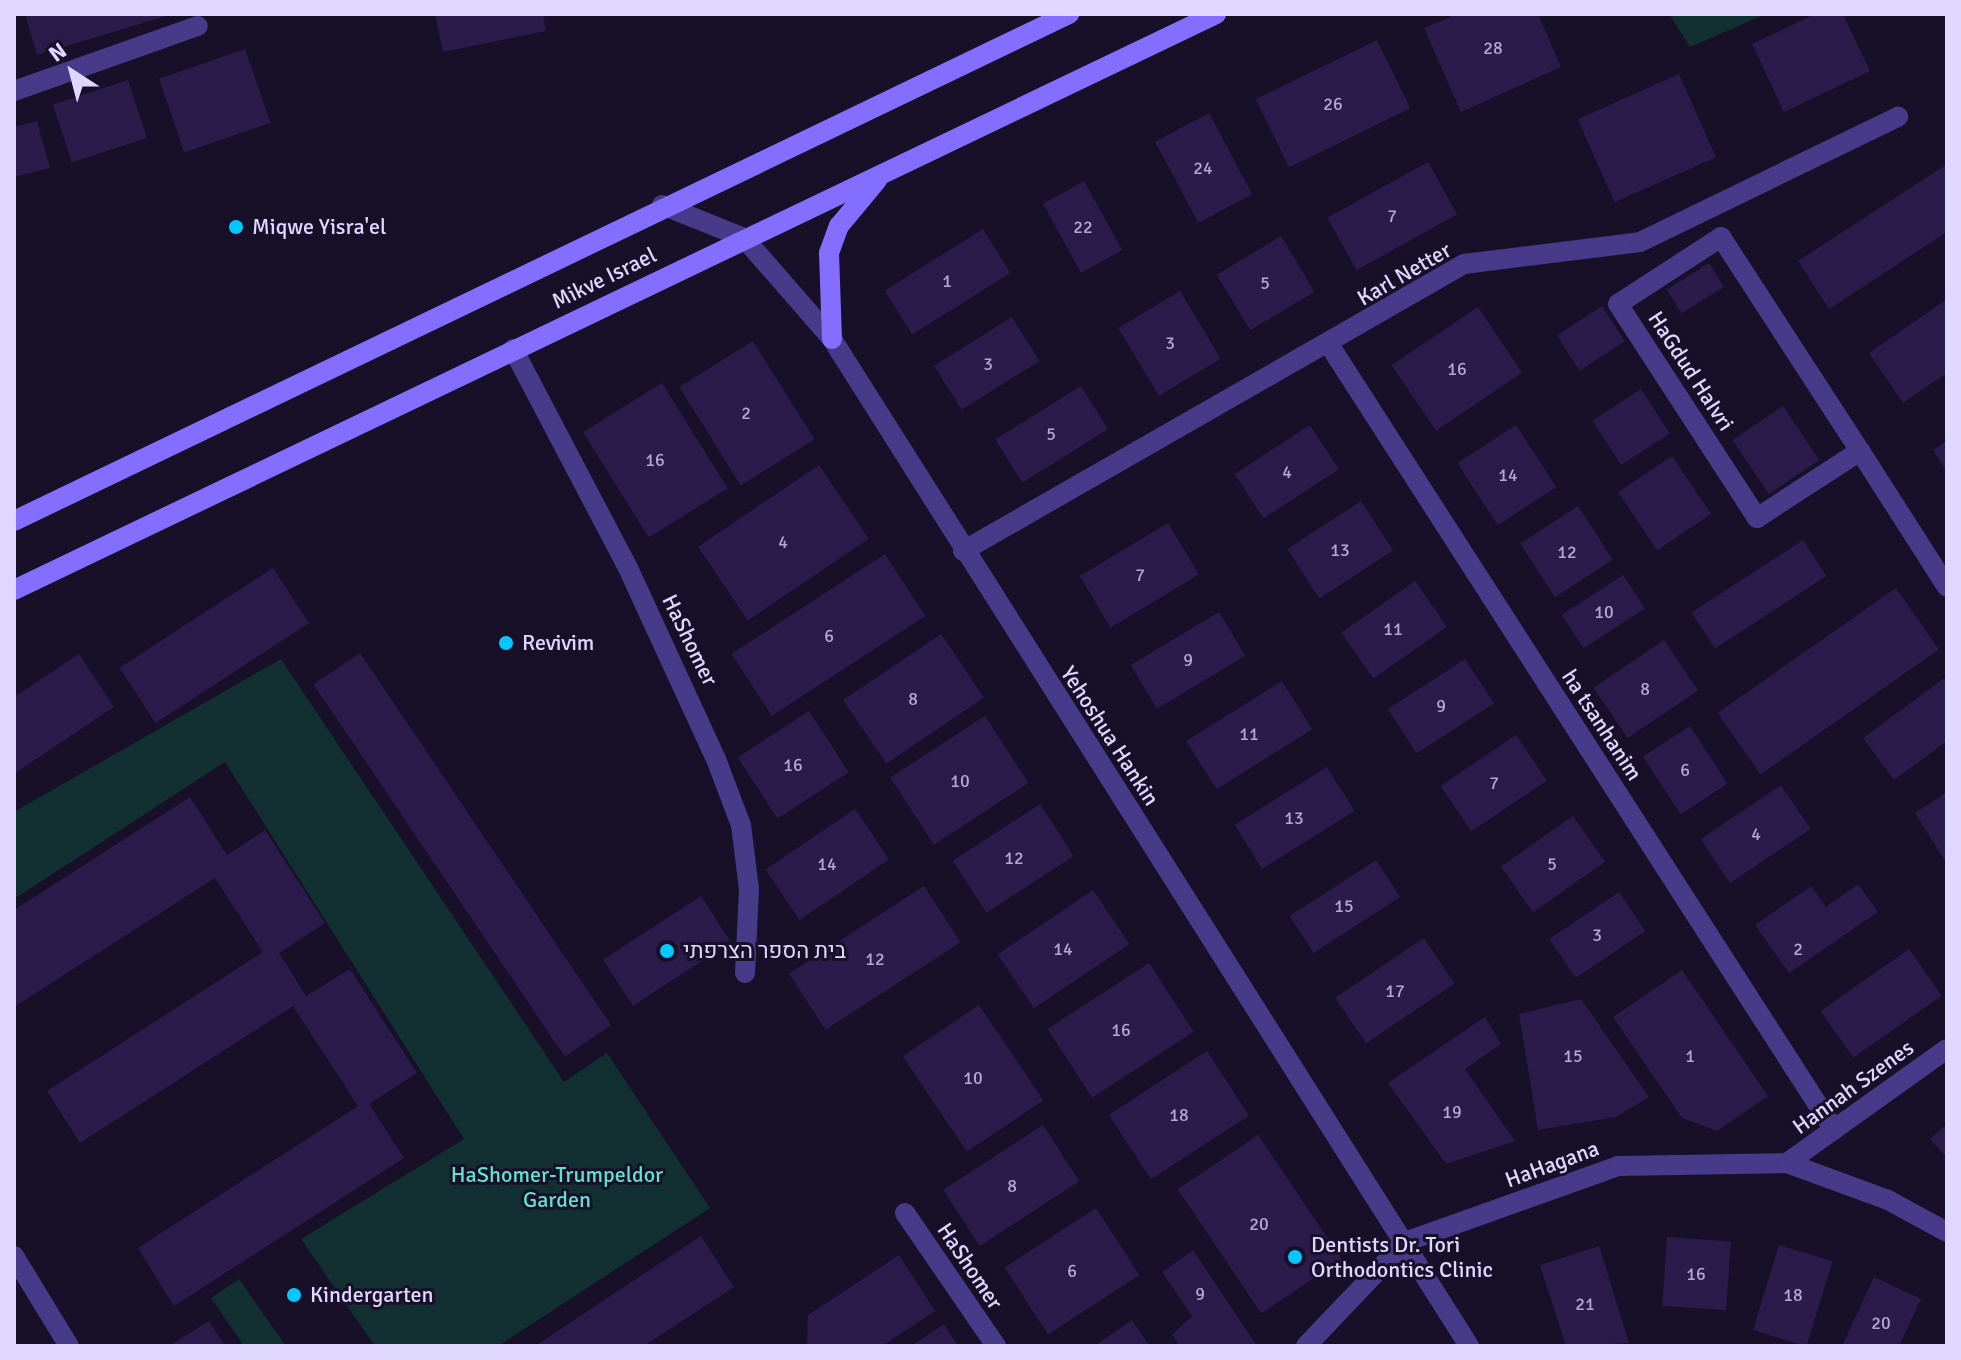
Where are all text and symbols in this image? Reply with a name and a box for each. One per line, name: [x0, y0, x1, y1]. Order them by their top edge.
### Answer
north arrow: [32, 32, 112, 112]
text: N: [43, 37, 72, 68]
house number: 28: [1483, 37, 1503, 59]
house number: 26: [1323, 93, 1343, 115]
house number: 24: [1193, 157, 1213, 179]
house number: 7: [1387, 205, 1397, 227]
place label: Miqwe Yisra'el: [252, 214, 387, 240]
house number: 22: [1073, 216, 1093, 238]
marker: Miqwe Yisra'el: [227, 218, 245, 236]
street label: Karl Netter: [1352, 237, 1456, 311]
street label: Mikve Israel: [547, 241, 661, 315]
house number: 1: [942, 270, 952, 292]
house number: 5: [1260, 272, 1270, 294]
street label: HaGdud HaIvri: [1643, 306, 1739, 436]
house number: 3: [1165, 332, 1175, 354]
house number: 3: [983, 353, 993, 375]
house number: 16: [1447, 358, 1467, 380]
house number: 2: [741, 402, 751, 424]
house number: 5: [1046, 423, 1056, 445]
house number: 16: [645, 449, 665, 471]
house number: 4: [1282, 461, 1292, 483]
house number: 14: [1498, 464, 1518, 486]
house number: 4: [778, 531, 788, 553]
house number: 13: [1330, 539, 1350, 561]
house number: 12: [1557, 541, 1577, 563]
house number: 7: [1135, 564, 1145, 586]
street label: HaShomer: [657, 590, 723, 690]
house number: 10: [1594, 601, 1614, 623]
house number: 11: [1383, 618, 1403, 640]
house number: 6: [824, 625, 834, 647]
place label: Revivim: [522, 630, 594, 656]
marker: Revivim: [497, 634, 515, 652]
house number: 9: [1183, 649, 1193, 671]
street label: Yehoshua Hankin: [1055, 661, 1165, 811]
street label: ha tsanhanim: [1556, 665, 1648, 785]
house number: 8: [1640, 678, 1650, 700]
house number: 8: [908, 688, 918, 710]
house number: 9: [1436, 695, 1446, 717]
house number: 11: [1239, 723, 1259, 745]
house number: 16: [783, 754, 803, 776]
house number: 6: [1680, 759, 1690, 781]
house number: 10: [950, 770, 970, 792]
house number: 7: [1489, 772, 1499, 794]
house number: 13: [1284, 807, 1304, 829]
house number: 4: [1751, 823, 1761, 845]
house number: 12: [1004, 847, 1024, 869]
house number: 14: [817, 853, 837, 875]
house number: 5: [1547, 853, 1557, 875]
house number: 15: [1334, 895, 1354, 917]
house number: 3: [1592, 924, 1602, 946]
place label: בית הספר הצרפתי: [683, 938, 846, 964]
house number: 14: [1053, 938, 1073, 960]
house number: 2: [1793, 938, 1803, 960]
marker: בית הספר הצרפתי: [658, 942, 676, 960]
house number: 12: [865, 948, 885, 970]
house number: 17: [1385, 980, 1405, 1002]
house number: 16: [1111, 1019, 1131, 1041]
street label: Hannah Szenes: [1787, 1034, 1919, 1140]
house number: 15: [1563, 1045, 1583, 1067]
house number: 1: [1685, 1045, 1695, 1067]
house number: 10: [963, 1067, 983, 1089]
house number: 19: [1442, 1101, 1462, 1123]
house number: 18: [1169, 1104, 1189, 1126]
street label: HaHagana: [1502, 1135, 1602, 1193]
park label: HaShomer-Trumpeldor Garden: [451, 1161, 663, 1212]
house number: 8: [1007, 1175, 1017, 1197]
house number: 20: [1249, 1213, 1269, 1235]
street label: HaShomer: [932, 1218, 1008, 1314]
place label: Dentists Dr. Tori Orthodontics Clinic: [1311, 1231, 1493, 1282]
marker: Dentists Dr. Tori Orthodontics Clinic: [1286, 1248, 1304, 1266]
house number: 6: [1067, 1260, 1077, 1282]
house number: 16: [1686, 1263, 1706, 1285]
place label: Kindergarten: [310, 1282, 433, 1308]
house number: 9: [1195, 1283, 1205, 1305]
house number: 18: [1783, 1284, 1803, 1306]
marker: Kindergarten: [285, 1286, 303, 1304]
house number: 21: [1575, 1293, 1595, 1315]
house number: 20: [1871, 1312, 1891, 1334]

